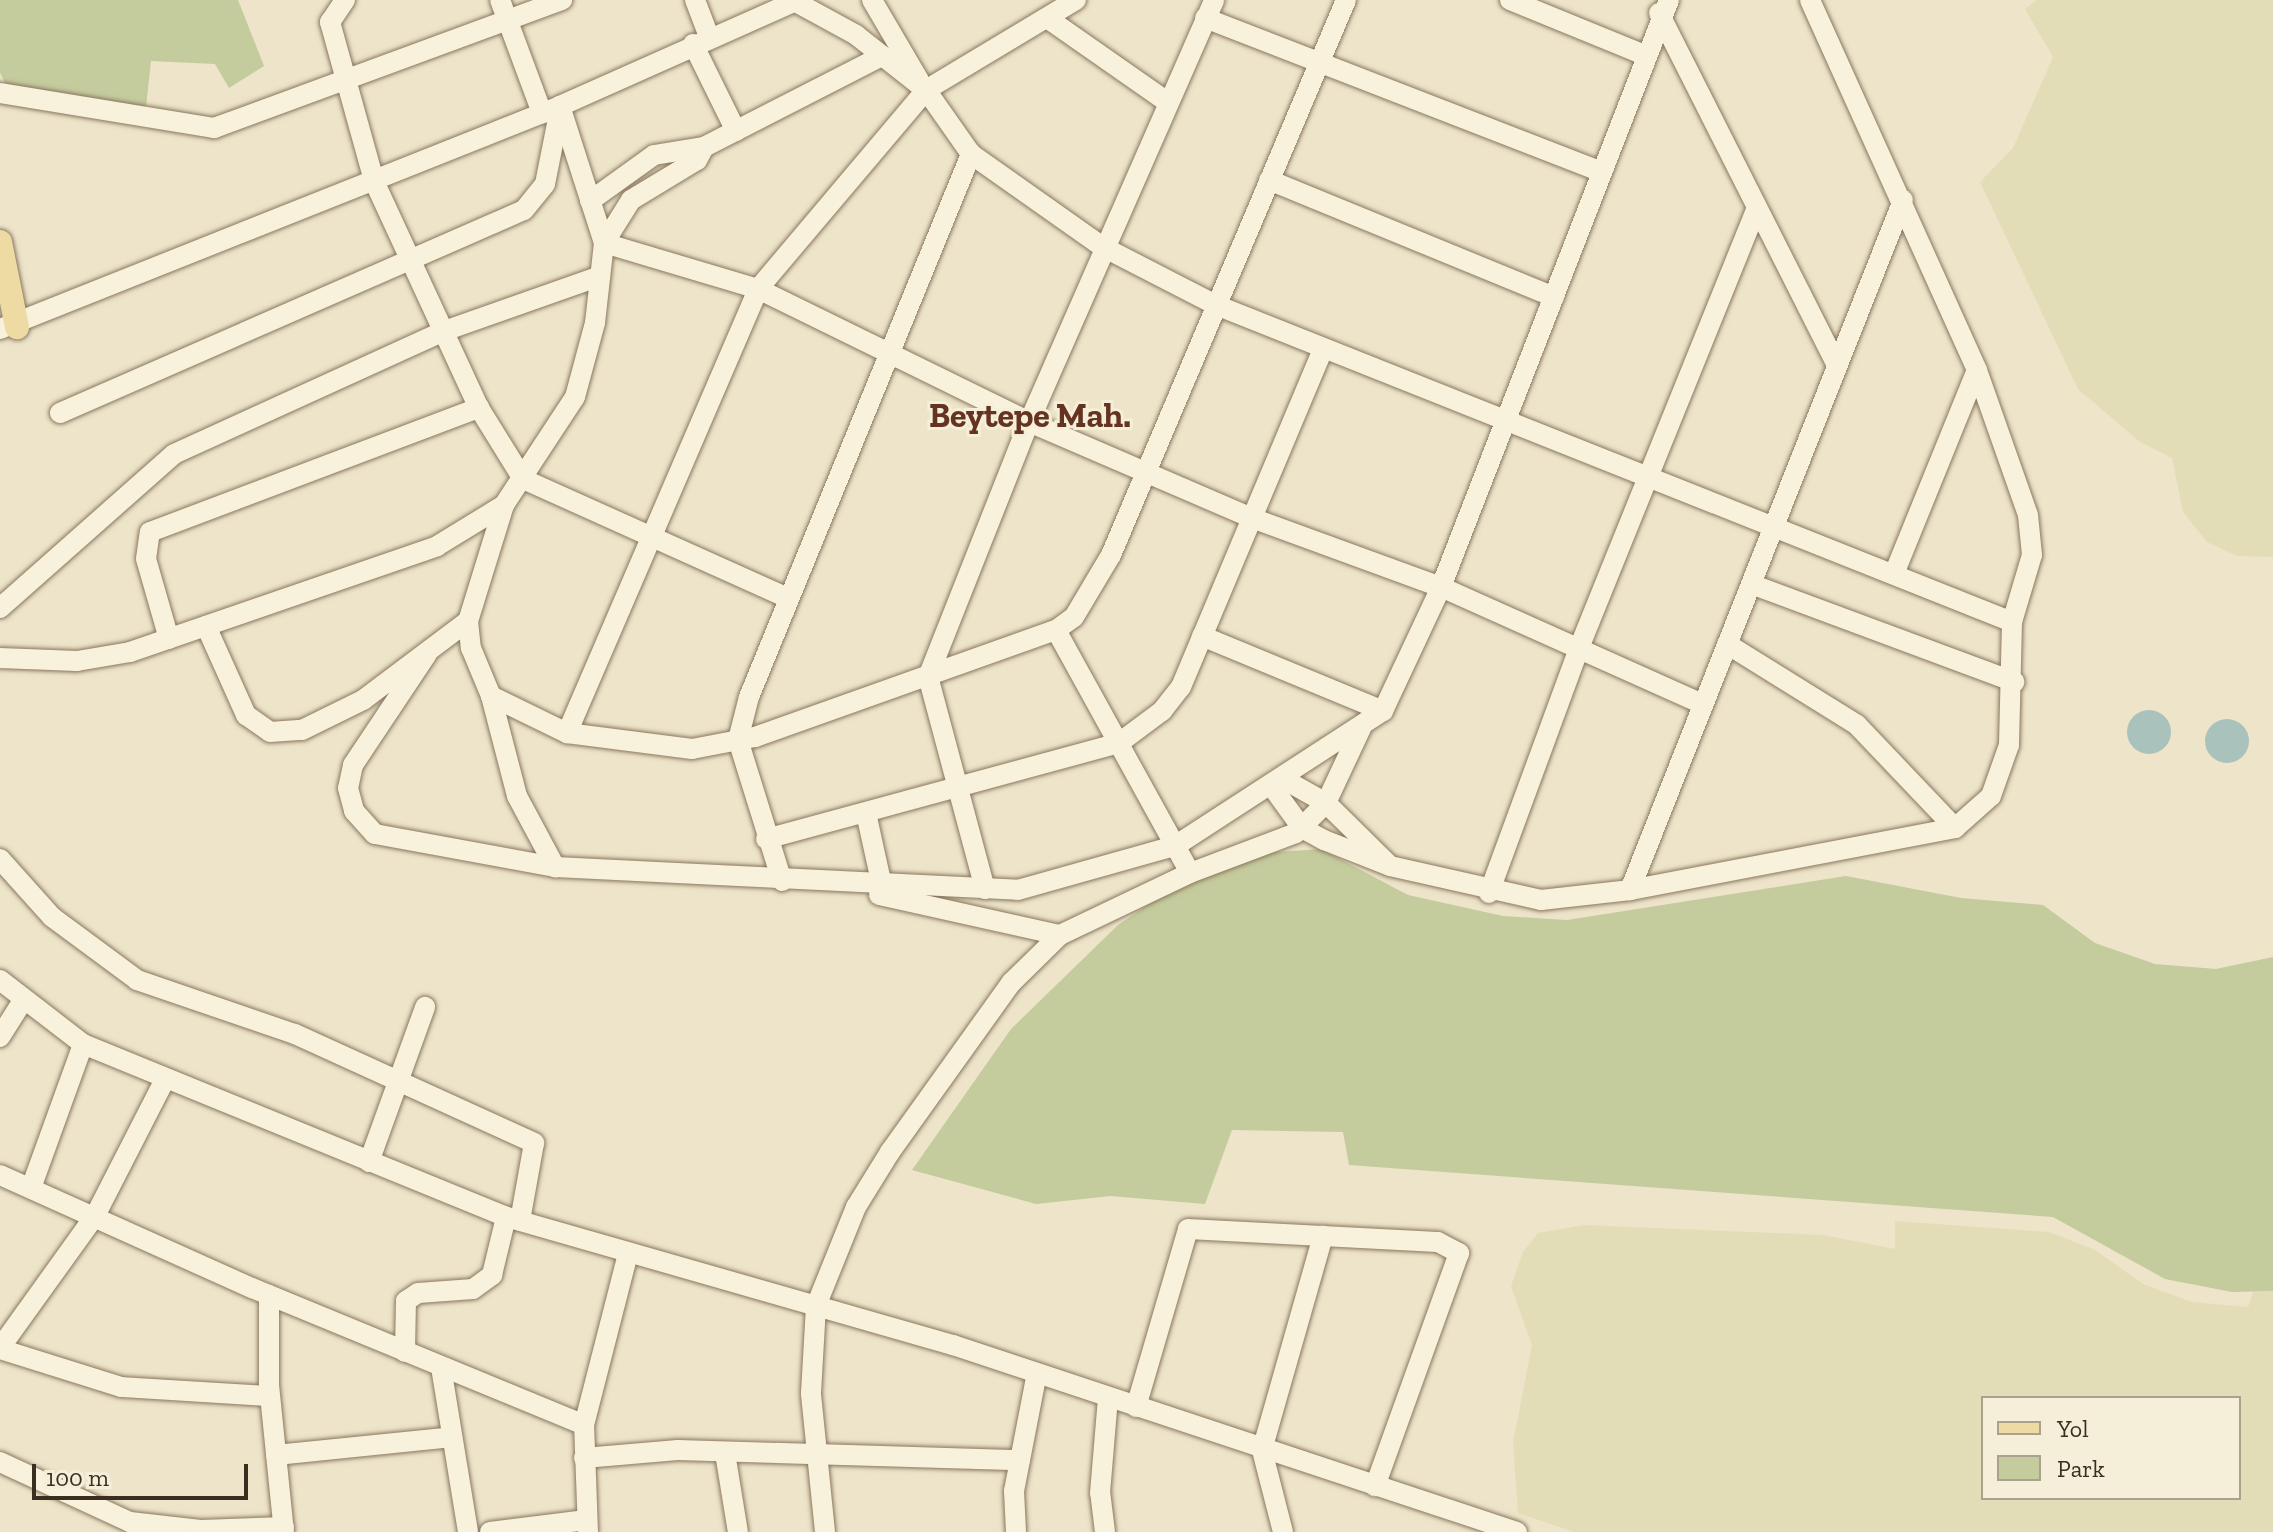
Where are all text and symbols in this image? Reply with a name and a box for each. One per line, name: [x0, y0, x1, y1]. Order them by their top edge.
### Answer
district label: Beytepe Mah.: [929, 396, 1131, 436]
legend: [1981, 1396, 2241, 1500]
text: Yol: [2057, 1414, 2089, 1443]
scale bar: [36, 1448, 252, 1498]
text: Park: [2057, 1454, 2105, 1483]
text: 100 m: [46, 1463, 109, 1492]

